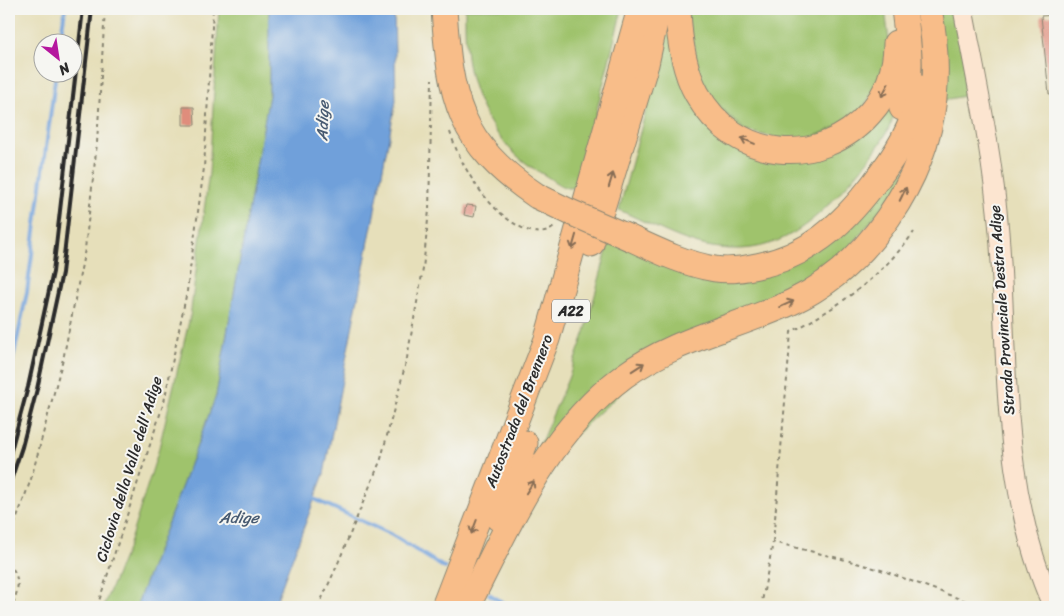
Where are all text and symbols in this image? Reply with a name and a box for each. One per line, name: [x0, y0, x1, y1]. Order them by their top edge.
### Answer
north arrow: [32, 32, 82, 82]
text: N: [54, 55, 76, 82]
one-way arrow: [880, 82, 889, 97]
water label: Adige: [307, 99, 338, 142]
one-way arrow: [741, 136, 756, 146]
one-way arrow: [606, 173, 616, 189]
one-way arrow: [899, 187, 908, 202]
street label: Strada Provinciale Destra Adige: [982, 204, 1022, 416]
one-way arrow: [569, 234, 578, 250]
one-way arrow: [779, 298, 794, 308]
road number: A22: [552, 300, 590, 322]
street label: Autostrada del Brennero: [477, 330, 560, 492]
one-way arrow: [631, 362, 645, 373]
street label: Ciclovia della Valle dell'Adige: [88, 373, 170, 565]
one-way arrow: [525, 480, 535, 494]
water label: Adige: [218, 503, 261, 532]
one-way arrow: [469, 520, 478, 535]

